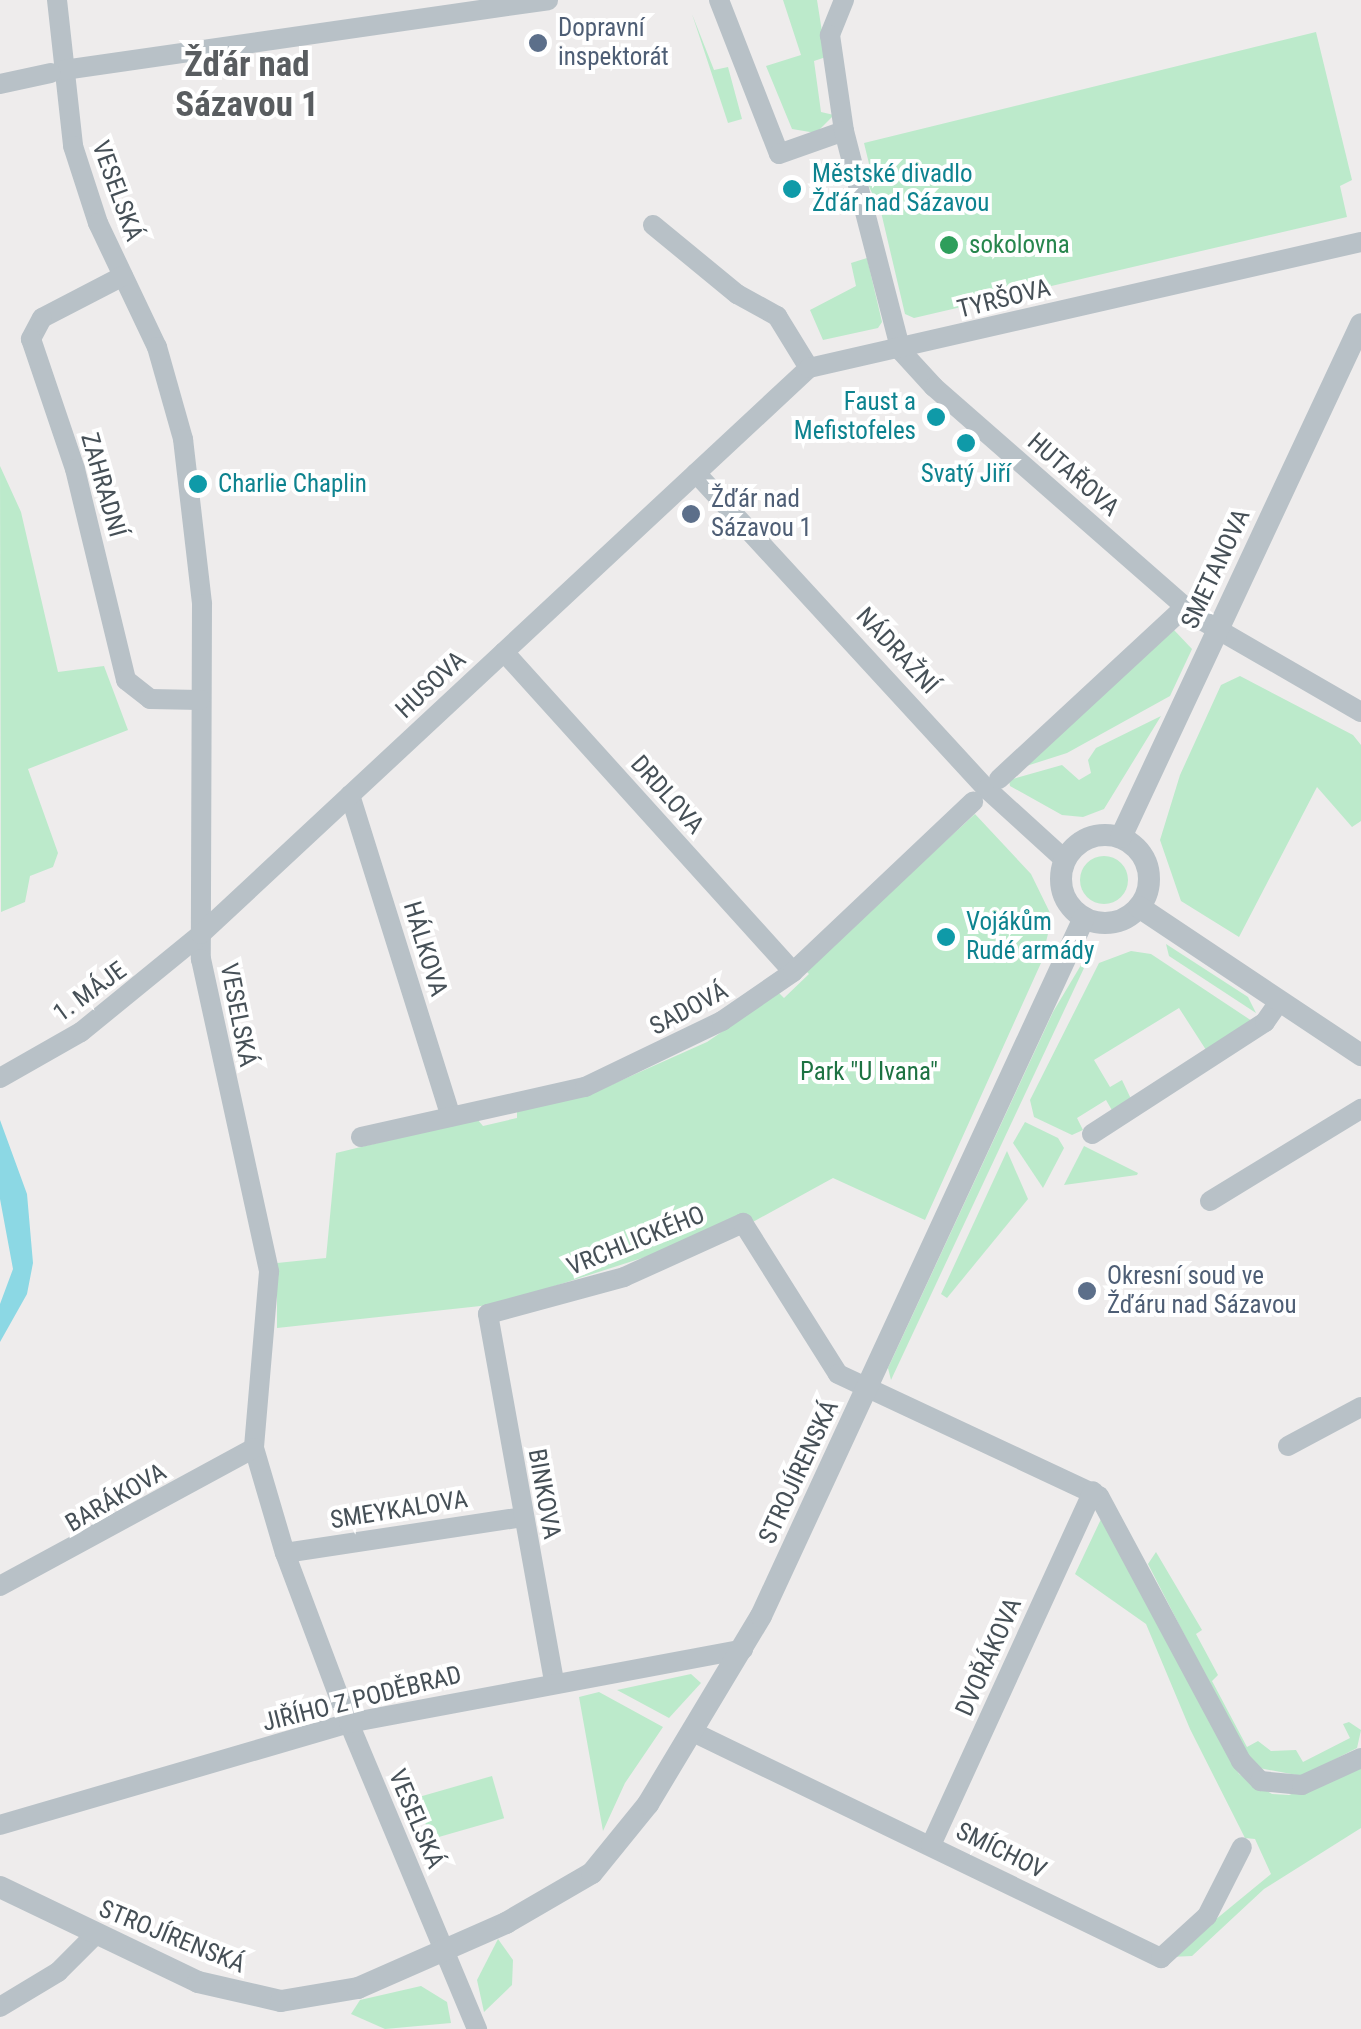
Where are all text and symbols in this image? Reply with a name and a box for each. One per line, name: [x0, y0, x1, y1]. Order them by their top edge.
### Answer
place label: Dopravní inspektorát: [558, 14, 669, 73]
marker: Dopravní inspektorát: [527, 32, 549, 54]
district label: Žďár nad Sázavou 1: [175, 44, 319, 126]
street label: VESELSKÁ: [85, 137, 149, 245]
place label: Městské divadlo Žďár nad Sázavou: [812, 160, 989, 219]
marker: Městské divadlo Žďár nad Sázavou: [781, 178, 803, 200]
place label: sokolovna: [969, 230, 1070, 260]
marker: sokolovna: [938, 234, 960, 256]
street label: TYRŠOVA: [954, 273, 1054, 325]
place label: Faust a Mefistofeles: [794, 388, 916, 447]
marker: Faust a Mefistofeles: [925, 406, 947, 428]
street label: HUTAŘOVA: [1021, 427, 1125, 523]
street label: ZAHRADNÍ: [74, 430, 132, 540]
marker: Svatý Jiří: [955, 432, 977, 454]
place label: Svatý Jiří: [921, 459, 1011, 489]
place label: Charlie Chaplin: [218, 469, 367, 499]
marker: Charlie Chaplin: [187, 473, 209, 495]
place label: Žďár nad Sázavou 1: [711, 485, 812, 544]
marker: Žďár nad Sázavou 1: [680, 503, 702, 525]
street label: SMETANOVA: [1175, 504, 1257, 634]
street label: NÁDRAŽNÍ: [850, 602, 944, 700]
street label: HUSOVA: [390, 645, 472, 725]
street label: DRDLOVA: [624, 750, 710, 840]
street label: HÁLKOVA: [396, 898, 454, 1000]
place label: Vojákům Rudé armády: [966, 908, 1094, 967]
marker: Vojákům Rudé armády: [935, 926, 957, 948]
street label: 1. MÁJE: [48, 956, 132, 1028]
street label: VESELSKÁ: [213, 961, 263, 1069]
street label: SADOVÁ: [645, 976, 733, 1042]
park label: Park "U Ivana": [800, 1057, 938, 1087]
street label: VRCHLICKÉHO: [563, 1200, 709, 1282]
place label: Okresní soud ve Žďáru nad Sázavou: [1107, 1262, 1297, 1321]
marker: Okresní soud ve Žďáru nad Sázavou: [1076, 1280, 1098, 1302]
street label: STROJÍRENSKÁ: [753, 1396, 845, 1548]
street label: BINKOVA: [521, 1447, 567, 1541]
street label: BARÁKOVA: [60, 1457, 172, 1539]
street label: SMEYKALOVA: [328, 1484, 470, 1536]
street label: DVOŘÁKOVA: [950, 1593, 1028, 1721]
street label: JIŘÍHO Z PODĚBRAD: [259, 1660, 465, 1738]
street label: VESELSKÁ: [382, 1765, 450, 1873]
street label: SMÍCHOV: [951, 1816, 1051, 1886]
street label: STROJÍRENSKÁ: [95, 1894, 249, 1980]

